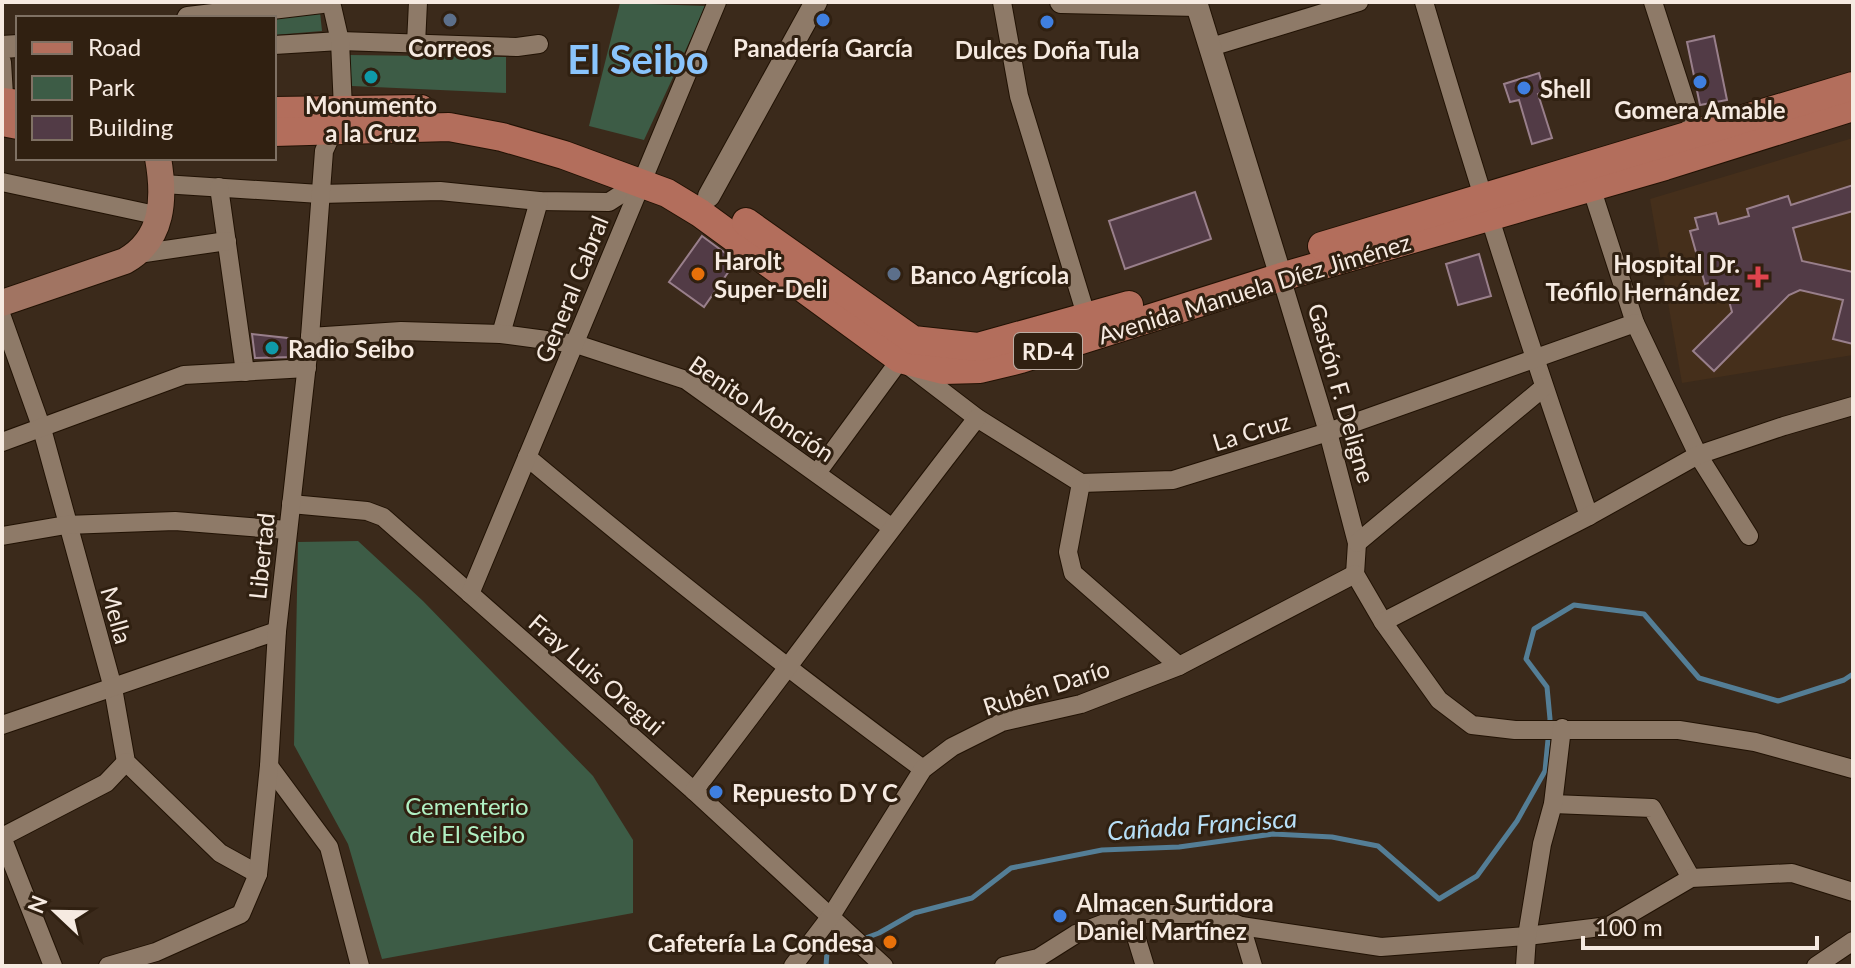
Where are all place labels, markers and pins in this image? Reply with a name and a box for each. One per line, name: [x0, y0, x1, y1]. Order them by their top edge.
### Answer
marker: Correos: [441, 11, 459, 29]
marker: Panadería García: [814, 11, 832, 29]
marker: Dulces Doña Tula: [1038, 13, 1056, 31]
place label: Correos: [408, 33, 492, 62]
place label: Panadería García: [733, 33, 913, 62]
place label: Dulces Doña Tula: [955, 35, 1139, 64]
marker: Monumento a la Cruz: [362, 68, 380, 86]
marker: Gomera Amable: [1691, 73, 1709, 91]
place label: Shell: [1540, 74, 1591, 103]
marker: Shell: [1515, 79, 1533, 97]
place label: Monumento a la Cruz: [305, 90, 437, 147]
place label: Gomera Amable: [1614, 95, 1786, 124]
place label: Harolt Super-Deli: [714, 246, 828, 303]
place label: Hospital Dr. Teófilo Hernández: [1546, 249, 1740, 306]
place label: Banco Agrícola: [910, 260, 1069, 289]
marker: Harolt Super-Deli: [689, 265, 707, 283]
marker: Banco Agrícola: [885, 265, 903, 283]
marker: Hospital Dr. Teófilo Hernández: [1747, 266, 1769, 288]
place label: Radio Seibo: [288, 334, 414, 363]
marker: Radio Seibo: [263, 339, 281, 357]
place label: Repuesto D Y C: [732, 778, 898, 807]
marker: Repuesto D Y C: [707, 783, 725, 801]
place label: Almacen Surtidora Daniel Martínez: [1075, 888, 1274, 945]
marker: Almacen Surtidora Daniel Martínez: [1051, 907, 1069, 925]
place label: Cafetería La Condesa: [648, 928, 874, 957]
marker: Cafetería La Condesa: [881, 933, 899, 951]

